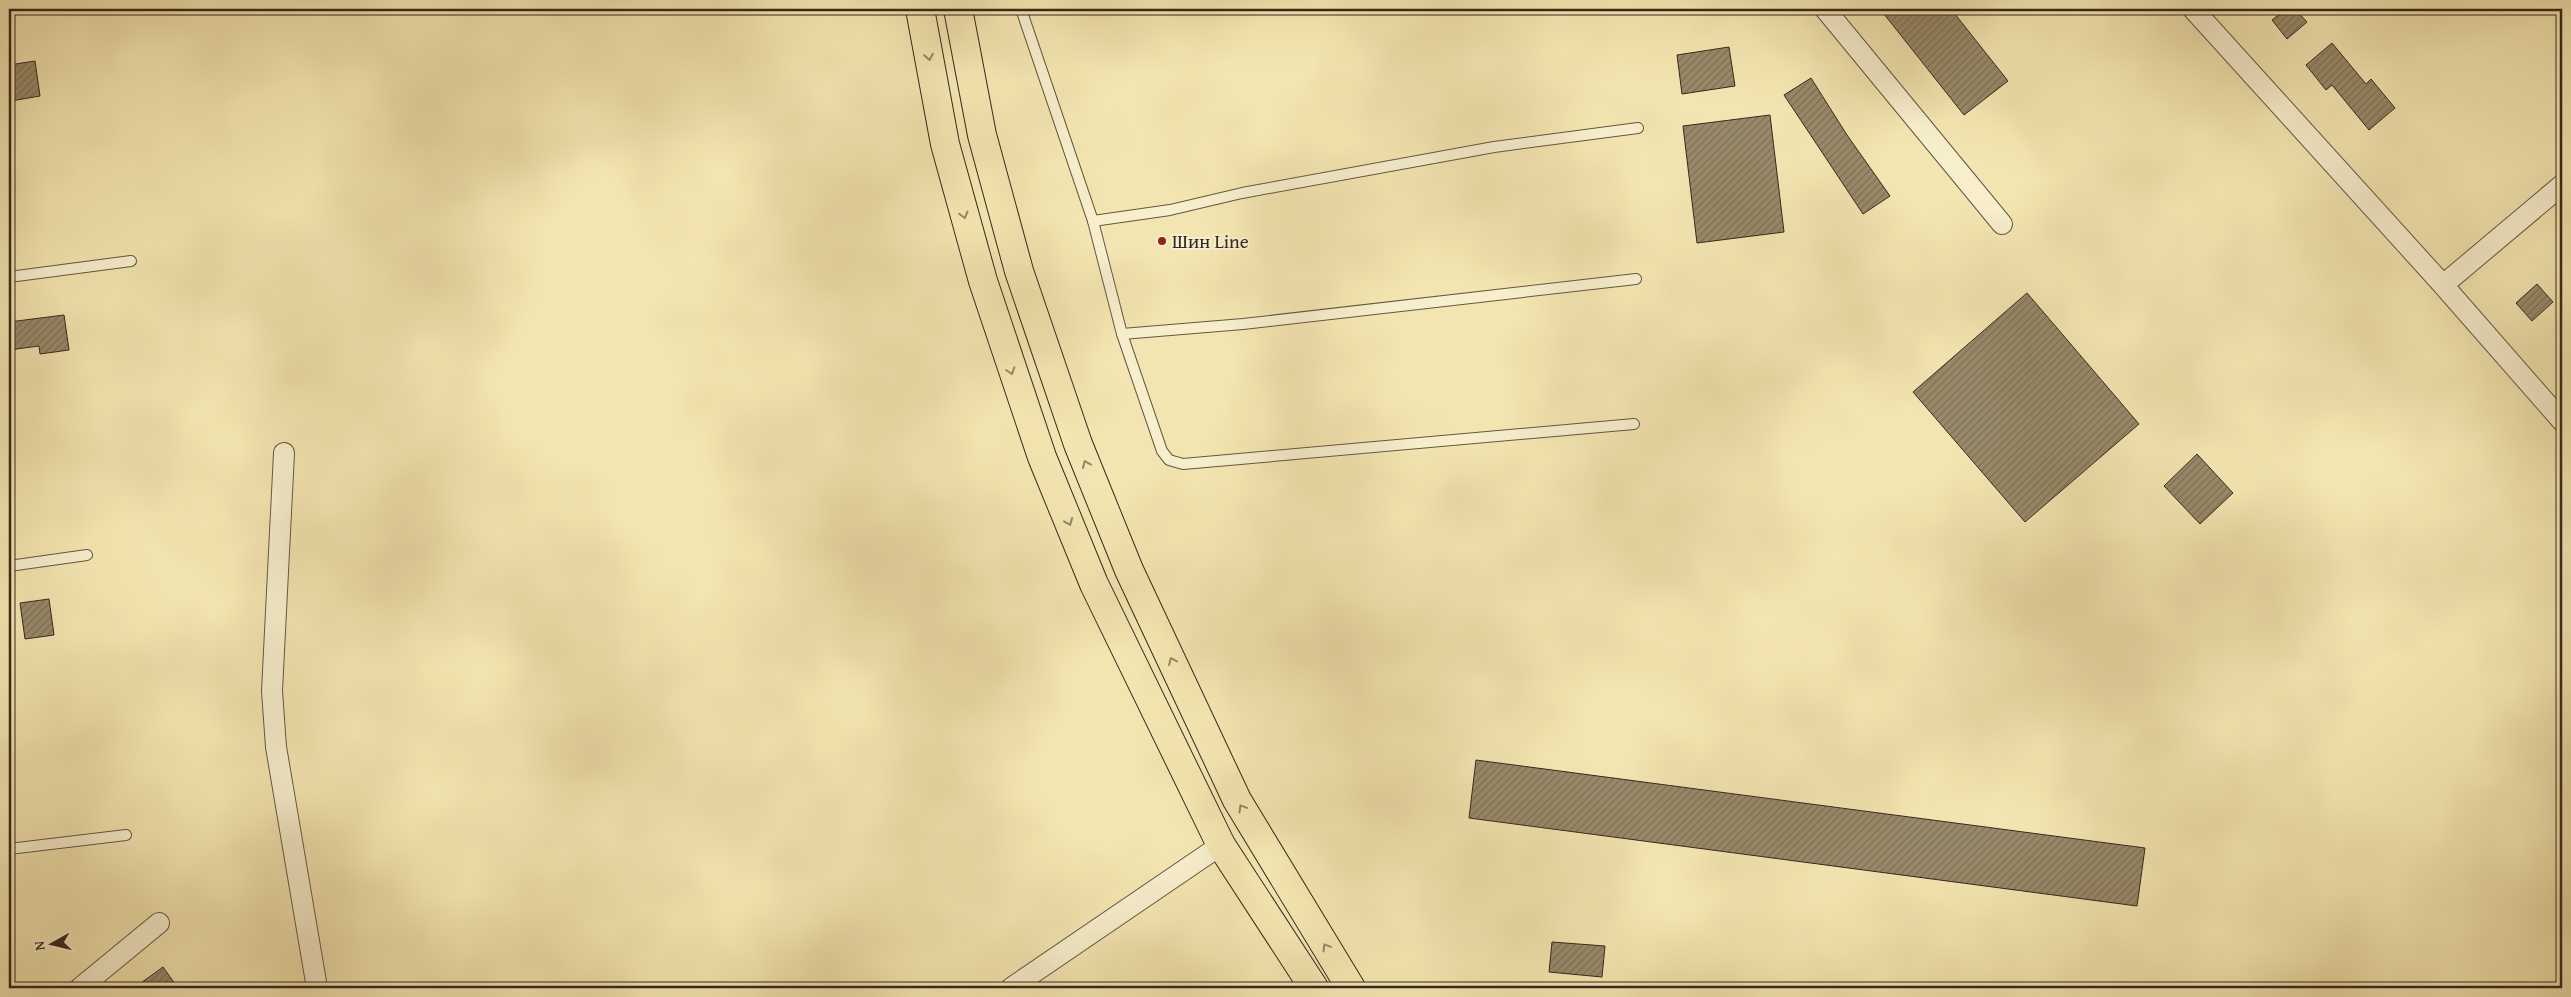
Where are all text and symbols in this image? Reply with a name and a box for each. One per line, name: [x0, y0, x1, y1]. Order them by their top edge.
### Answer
one-way arrow: [924, 52, 934, 61]
one-way arrow: [959, 211, 969, 219]
place label: Шин Line: [1172, 227, 1249, 255]
marker: Шин Line: [1156, 235, 1168, 247]
one-way arrow: [1006, 366, 1016, 374]
one-way arrow: [1082, 460, 1093, 469]
one-way arrow: [1064, 518, 1074, 526]
one-way arrow: [1168, 657, 1178, 666]
one-way arrow: [1238, 804, 1248, 813]
north arrow: [28, 920, 78, 970]
text: N: [28, 939, 50, 952]
one-way arrow: [1322, 943, 1332, 952]

